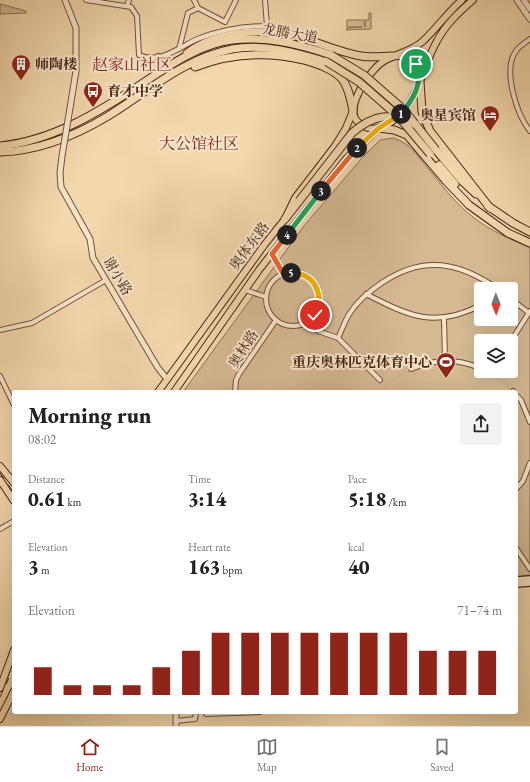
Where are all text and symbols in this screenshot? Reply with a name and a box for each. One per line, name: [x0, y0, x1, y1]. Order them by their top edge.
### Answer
street label: 龙腾大道: [261, 19, 319, 47]
pin: [399, 47, 433, 81]
building icon: 师陶楼: [10, 53, 32, 81]
icon: arrive: [405, 53, 427, 75]
district label: 赵家山社区: [92, 54, 172, 75]
place label: 师陶楼: [35, 55, 77, 73]
bus stop icon: 育才中学: [82, 80, 104, 108]
place label: 育才中学: [107, 82, 163, 100]
pin: 1: [391, 104, 411, 124]
hotel icon: 奥星宾馆: [479, 104, 501, 132]
place label: 奥星宾馆: [420, 106, 476, 124]
text: 1: [398, 107, 404, 121]
district label: 大公馆社区: [159, 133, 239, 154]
pin: 2: [347, 138, 367, 158]
text: 2: [354, 141, 360, 155]
pin: 3: [311, 181, 331, 201]
text: 3: [318, 184, 324, 198]
street label: 奥体东路: [225, 218, 273, 274]
pin: 4: [277, 225, 297, 245]
text: 4: [284, 228, 290, 242]
street label: 谢小路: [99, 253, 137, 299]
pin: 5: [281, 263, 301, 283]
text: 5: [288, 266, 294, 280]
north arrow: [474, 282, 518, 326]
map controls: [474, 282, 518, 378]
pin: [298, 298, 332, 332]
icon: check: [304, 304, 326, 326]
street label: 奥林路: [224, 326, 262, 372]
button: layers: [474, 334, 518, 378]
sports icon: 重庆奥林匹克体育中心: [435, 351, 457, 379]
place label: 重庆奥林匹克体育中心: [292, 353, 432, 371]
text: Morning run: [28, 401, 152, 430]
button: share: [460, 403, 502, 445]
text: 08:02: [28, 431, 56, 448]
text: Distance: [28, 472, 65, 486]
text: Time: [188, 472, 211, 486]
text: Pace: [348, 472, 366, 486]
text: 0.61: [28, 486, 65, 512]
text: 3:14: [188, 486, 226, 512]
text: 5:18: [348, 486, 386, 512]
text: km: [65, 495, 81, 509]
text: /km: [386, 495, 407, 509]
text: Elevation: [28, 540, 68, 554]
text: Heart rate: [188, 540, 231, 554]
text: kcal: [348, 540, 365, 554]
text: 3: [28, 554, 39, 580]
text: 163: [188, 554, 220, 580]
text: 40: [348, 554, 370, 580]
text: m: [39, 563, 50, 577]
text: bpm: [220, 563, 243, 577]
text: Elevation: [28, 602, 75, 619]
text: 71–74 m: [457, 602, 502, 619]
tab: Home: [76, 736, 103, 774]
tab: Map: [256, 736, 278, 774]
tab: Saved: [430, 736, 454, 774]

